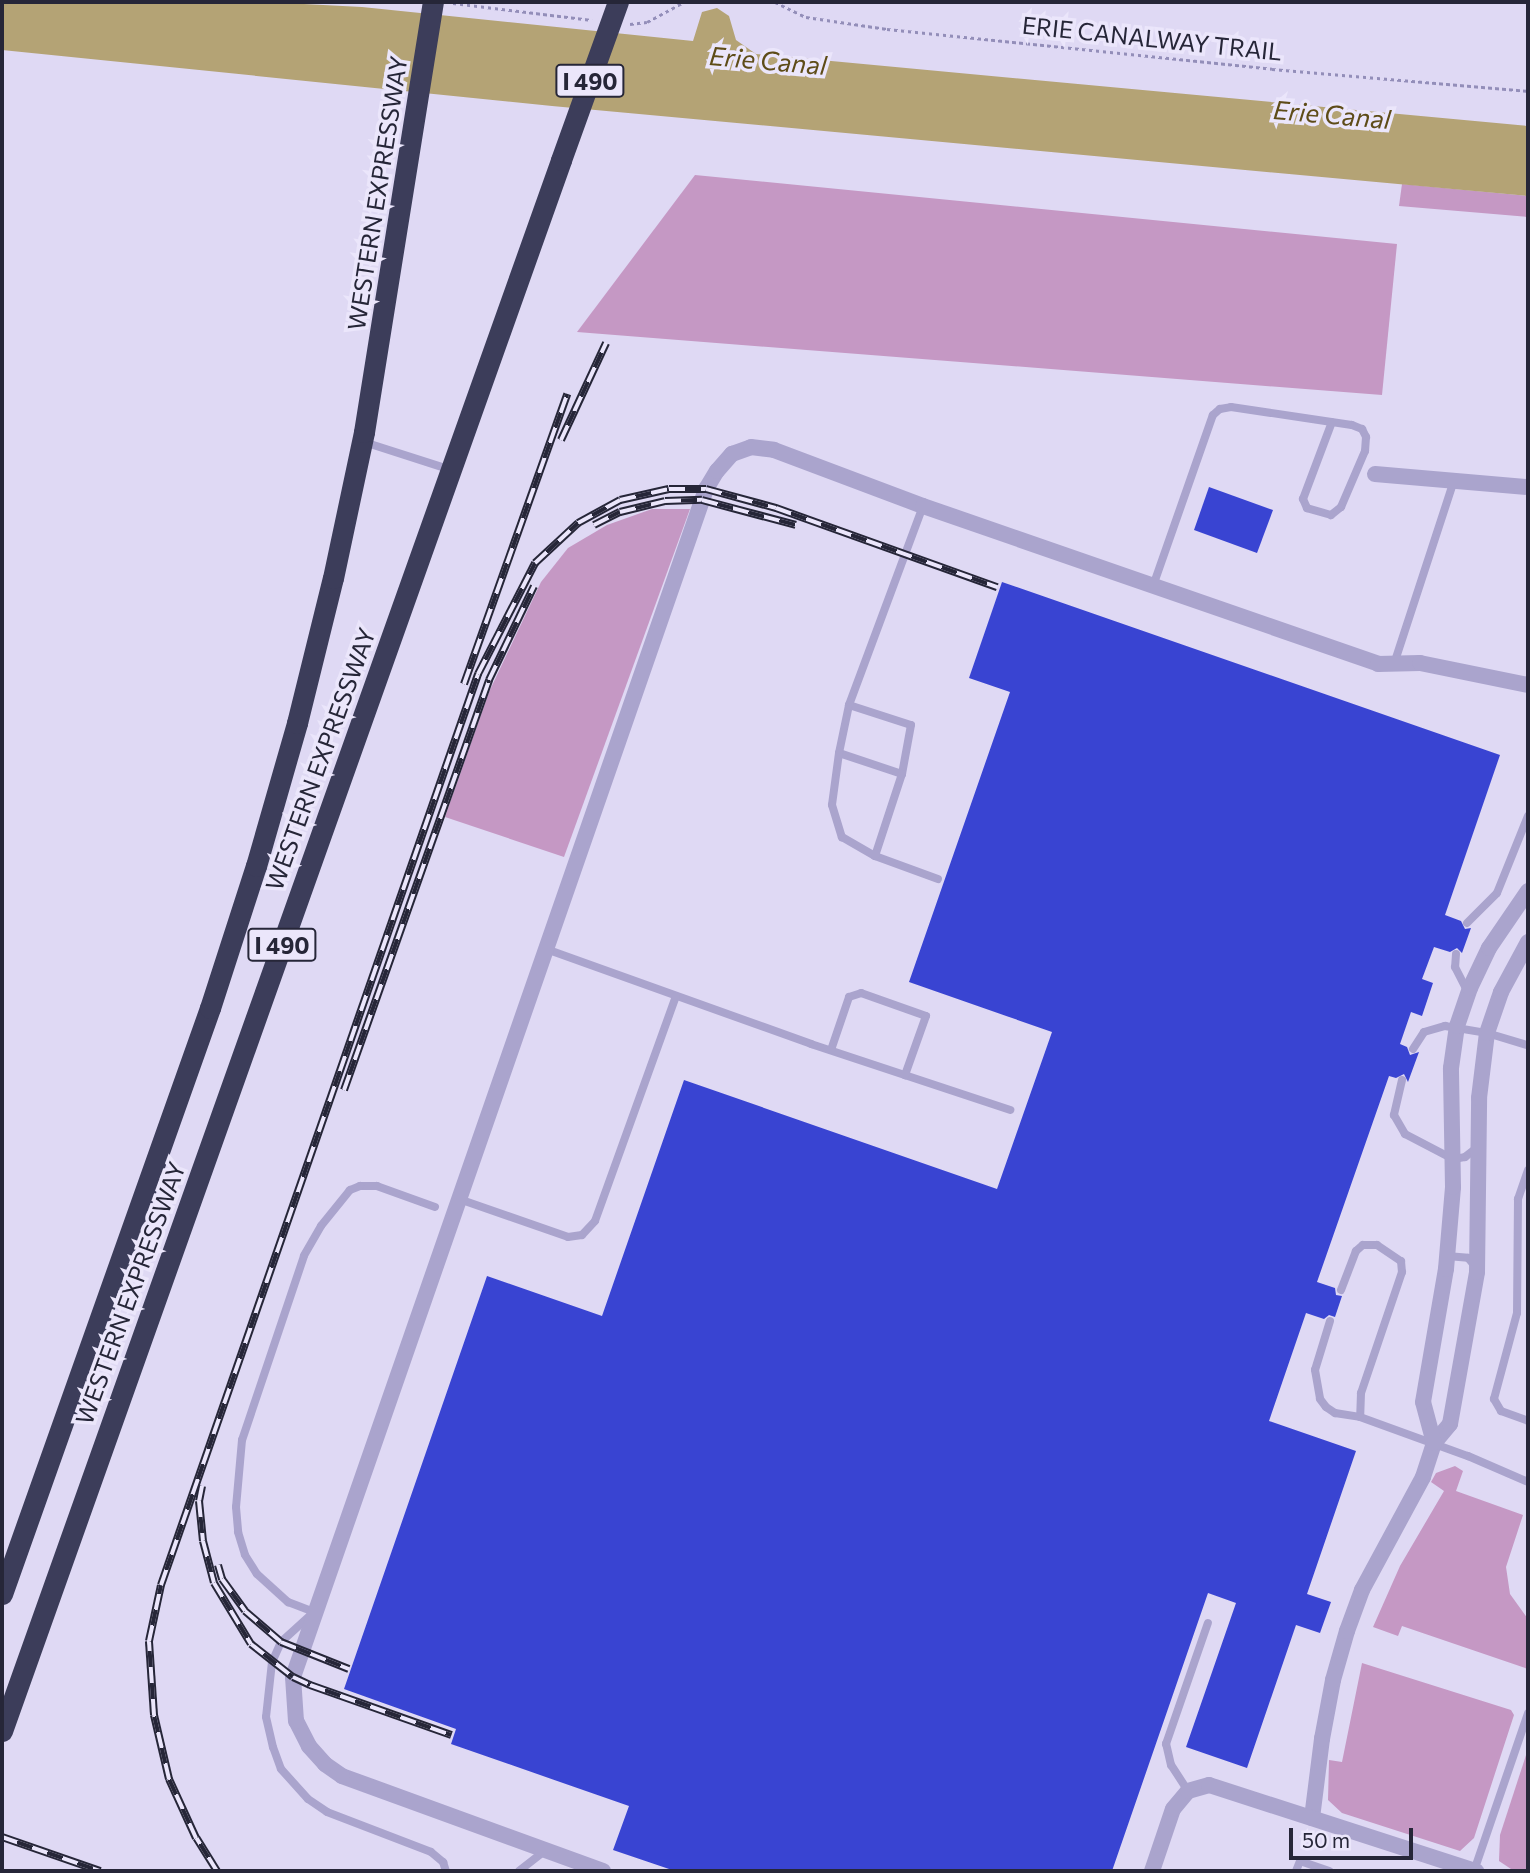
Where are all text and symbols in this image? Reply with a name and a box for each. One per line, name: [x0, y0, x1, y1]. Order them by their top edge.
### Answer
street label: ERIE CANALWAY TRAIL: [1021, 10, 1283, 66]
water label: Erie Canal: [708, 39, 828, 81]
street label: WESTERN EXPRESSWAY: [341, 54, 413, 332]
road number: I 490: [555, 61, 625, 100]
water label: Erie Canal: [1272, 93, 1392, 135]
street label: WESTERN EXPRESSWAY: [259, 624, 381, 894]
road number: I 490: [247, 926, 317, 964]
street label: WESTERN EXPRESSWAY: [69, 1158, 191, 1428]
scale bar: [1292, 1814, 1416, 1858]
text: 50 m: [1302, 1827, 1350, 1852]

